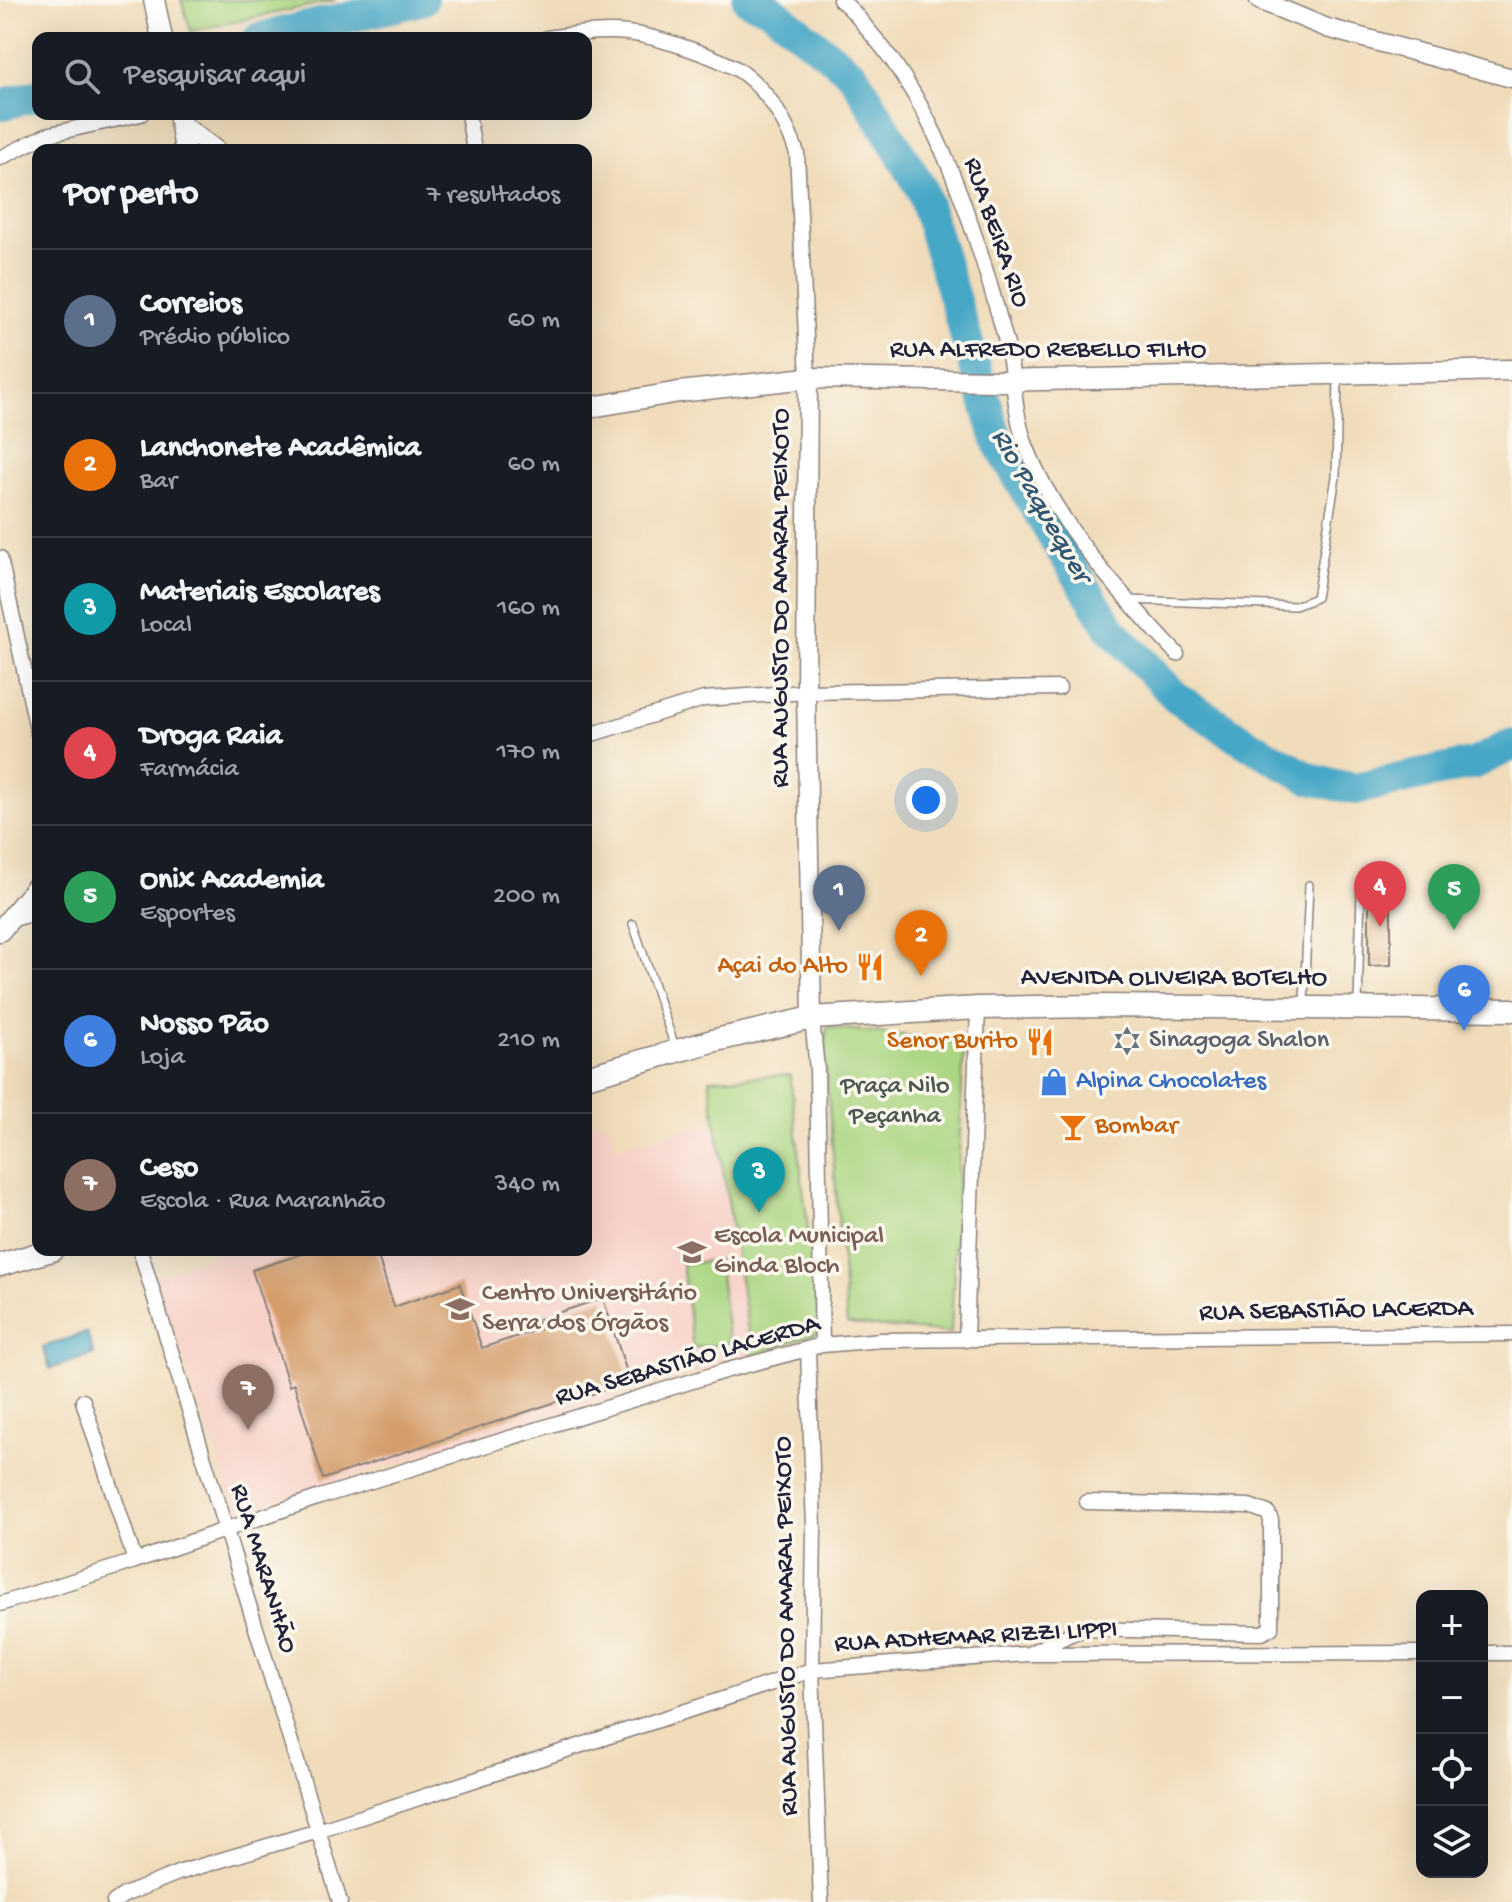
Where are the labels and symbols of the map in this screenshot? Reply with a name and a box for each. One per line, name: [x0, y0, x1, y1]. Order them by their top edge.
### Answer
street label: RUA BEIRA RIO: [955, 154, 1035, 312]
street label: RUA ALFREDO REBELLO FILHO: [890, 336, 1207, 367]
street label: RUA AUGUSTO DO AMARAL PEIXOTO: [767, 408, 798, 788]
water label: Rio Paquequer: [983, 423, 1100, 593]
your location: [906, 780, 946, 820]
pin: 4: [1354, 861, 1406, 927]
pin: 5: [1428, 864, 1480, 930]
pin: 1: [813, 865, 865, 931]
pin: 2: [895, 910, 947, 976]
place label: Açai do Alto: [718, 952, 848, 983]
restaurant icon: Açai do Alto: [855, 952, 885, 982]
street label: AVENIDA OLIVEIRA BOTELHO: [1021, 964, 1327, 995]
pin: 6: [1438, 965, 1490, 1031]
synagogue icon: Sinagoga Shalon: [1112, 1026, 1142, 1056]
place label: Sinagoga Shalon: [1149, 1026, 1330, 1057]
place label: Senor Burito: [887, 1027, 1018, 1058]
restaurant icon: Senor Burito: [1025, 1027, 1055, 1057]
shop icon: Alpina Chocolates: [1039, 1067, 1069, 1097]
place label: Alpina Chocolates: [1076, 1067, 1268, 1098]
park label: Praça Nilo Peçanha: [839, 1072, 950, 1133]
bar icon: Bombar: [1058, 1112, 1088, 1142]
place label: Bombar: [1094, 1112, 1180, 1143]
pin: 3: [733, 1147, 785, 1213]
place label: Escola Municipal Ginda Bloch: [714, 1222, 884, 1283]
school or university icon: Escola Municipal Ginda Bloch: [677, 1237, 707, 1267]
place label: Centro Universitário Serra dos Órgãos: [482, 1279, 697, 1340]
school or university icon: Centro Universitário Serra dos Órgãos: [445, 1294, 475, 1324]
street label: RUA SEBASTIÃO LACERDA: [1199, 1294, 1475, 1330]
street label: RUA SEBASTIÃO LACERDA: [552, 1309, 825, 1415]
pin: 7: [222, 1364, 274, 1430]
street label: RUA AUGUSTO DO AMARAL PEIXOTO: [769, 1436, 807, 1816]
street label: RUA MARANHÃO: [222, 1481, 303, 1658]
street label: RUA ADHEMAR RIZZI LIPPI: [834, 1615, 1118, 1661]

